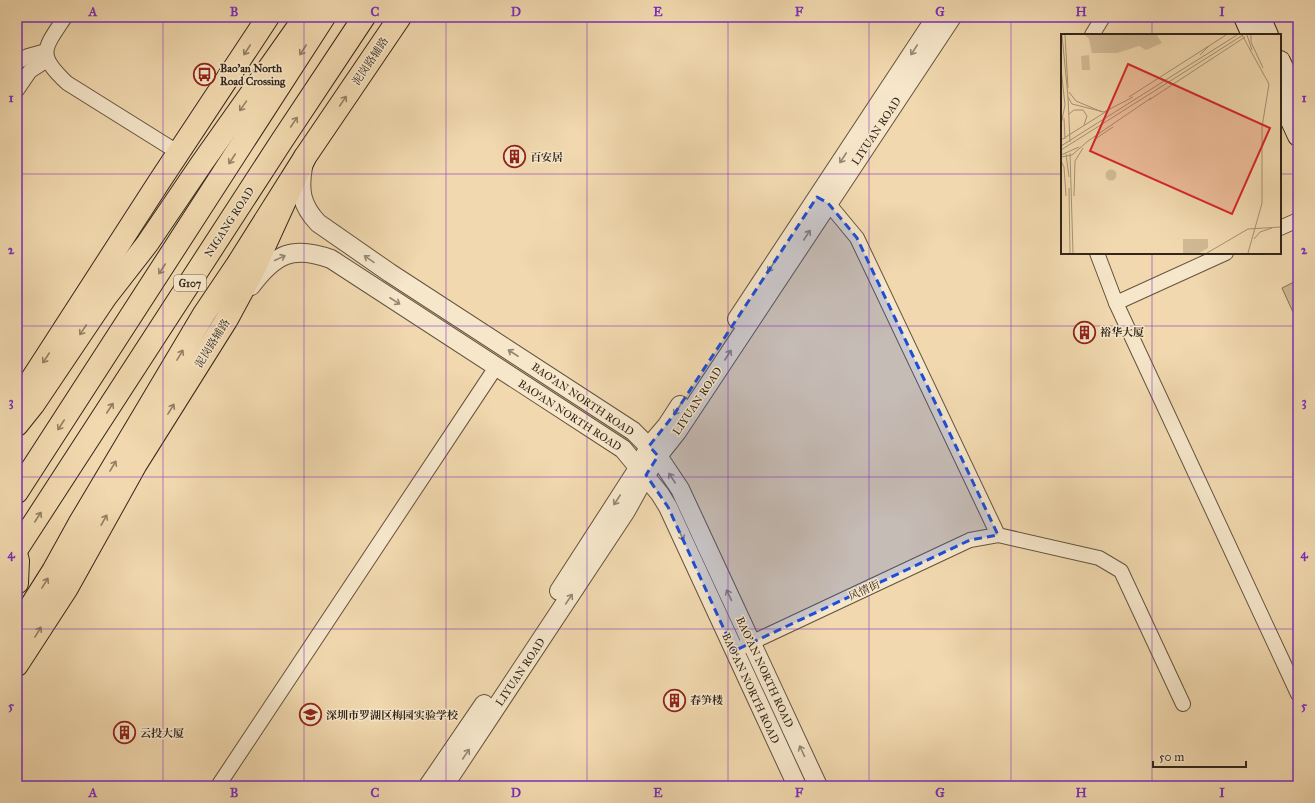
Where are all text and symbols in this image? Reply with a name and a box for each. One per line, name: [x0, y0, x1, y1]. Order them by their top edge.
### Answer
text: A: [88, 4, 98, 20]
text: B: [230, 4, 239, 20]
text: C: [371, 4, 380, 20]
text: D: [511, 4, 521, 20]
text: E: [653, 4, 663, 20]
text: F: [795, 4, 804, 20]
text: G: [935, 4, 945, 20]
text: H: [1075, 4, 1087, 20]
text: I: [1219, 4, 1225, 20]
inset map: [1061, 34, 1281, 254]
street label: 泥岗路辅路: [350, 35, 391, 88]
one-way arrow: [243, 44, 251, 55]
one-way arrow: [298, 44, 306, 56]
one-way arrow: [910, 44, 918, 55]
bus stop icon: Bao'an North Road Crossing: [192, 61, 218, 87]
place label: Bao'an North Road Crossing: [220, 62, 286, 88]
text: 1: [8, 90, 14, 106]
text: 1: [1301, 90, 1307, 106]
street label: LIYUAN ROAD: [849, 95, 904, 168]
one-way arrow: [339, 96, 347, 107]
one-way arrow: [239, 100, 247, 111]
one-way arrow: [290, 117, 298, 128]
building icon: 百安居: [501, 144, 527, 170]
place label: 百安居: [530, 151, 563, 164]
one-way arrow: [838, 152, 846, 164]
one-way arrow: [228, 153, 236, 165]
street label: NIGANG ROAD: [202, 185, 257, 260]
one-way arrow: [804, 229, 812, 241]
text: 2: [8, 242, 15, 258]
text: 2: [1301, 242, 1308, 258]
one-way arrow: [273, 254, 285, 261]
one-way arrow: [364, 255, 375, 263]
one-way arrow: [767, 261, 775, 272]
one-way arrow: [158, 263, 166, 274]
road number: G107: [174, 275, 206, 291]
one-way arrow: [389, 297, 401, 305]
street label: 泥岗路辅路: [192, 316, 233, 370]
building icon: 裕华大厦: [1072, 319, 1098, 345]
one-way arrow: [79, 325, 87, 336]
place label: 裕华大厦: [1100, 326, 1144, 339]
one-way arrow: [177, 349, 185, 361]
one-way arrow: [508, 349, 519, 357]
one-way arrow: [724, 350, 732, 361]
one-way arrow: [42, 352, 50, 363]
street label: BAO’AN NORTH ROAD: [529, 360, 637, 439]
street label: LIYUAN ROAD: [670, 365, 725, 438]
street label: BAO‘AN NORTH ROAD: [516, 377, 624, 454]
text: 3: [8, 394, 14, 410]
text: 3: [1301, 394, 1307, 410]
one-way arrow: [106, 402, 114, 414]
one-way arrow: [167, 404, 175, 415]
one-way arrow: [672, 405, 681, 416]
one-way arrow: [57, 419, 65, 430]
one-way arrow: [110, 460, 118, 472]
one-way arrow: [668, 472, 676, 484]
one-way arrow: [613, 494, 621, 506]
one-way arrow: [35, 511, 43, 523]
one-way arrow: [100, 514, 108, 526]
one-way arrow: [678, 529, 685, 541]
text: 4: [7, 546, 15, 562]
text: 4: [1300, 546, 1308, 562]
one-way arrow: [41, 578, 49, 589]
street label: 风情街: [847, 578, 882, 603]
one-way arrow: [725, 589, 732, 601]
one-way arrow: [564, 593, 573, 604]
street label: BAO’AN NORTH ROAD: [733, 615, 796, 730]
one-way arrow: [35, 626, 43, 638]
street label: BAO‘AN NORTH ROAD: [719, 631, 782, 746]
street label: LIYUAN ROAD: [493, 636, 548, 709]
building icon: 春笋楼: [661, 687, 687, 713]
place label: 春笋楼: [690, 694, 723, 707]
text: 5: [8, 698, 15, 714]
text: 5: [1301, 698, 1308, 714]
school or university icon: 深圳市罗湖区梅园实验学校: [298, 702, 324, 728]
place label: 深圳市罗湖区梅园实验学校: [326, 709, 458, 722]
building icon: 云投大厦: [112, 720, 138, 746]
place label: 云投大厦: [140, 727, 184, 740]
scale bar: [1153, 743, 1246, 769]
one-way arrow: [798, 745, 805, 757]
one-way arrow: [462, 748, 470, 759]
text: 50 m: [1159, 750, 1184, 764]
text: A: [88, 785, 98, 801]
text: B: [230, 785, 239, 801]
text: C: [371, 785, 380, 801]
text: D: [511, 785, 521, 801]
text: E: [653, 785, 663, 801]
text: F: [795, 785, 804, 801]
text: G: [935, 785, 945, 801]
text: H: [1075, 785, 1087, 801]
text: I: [1219, 785, 1225, 801]

